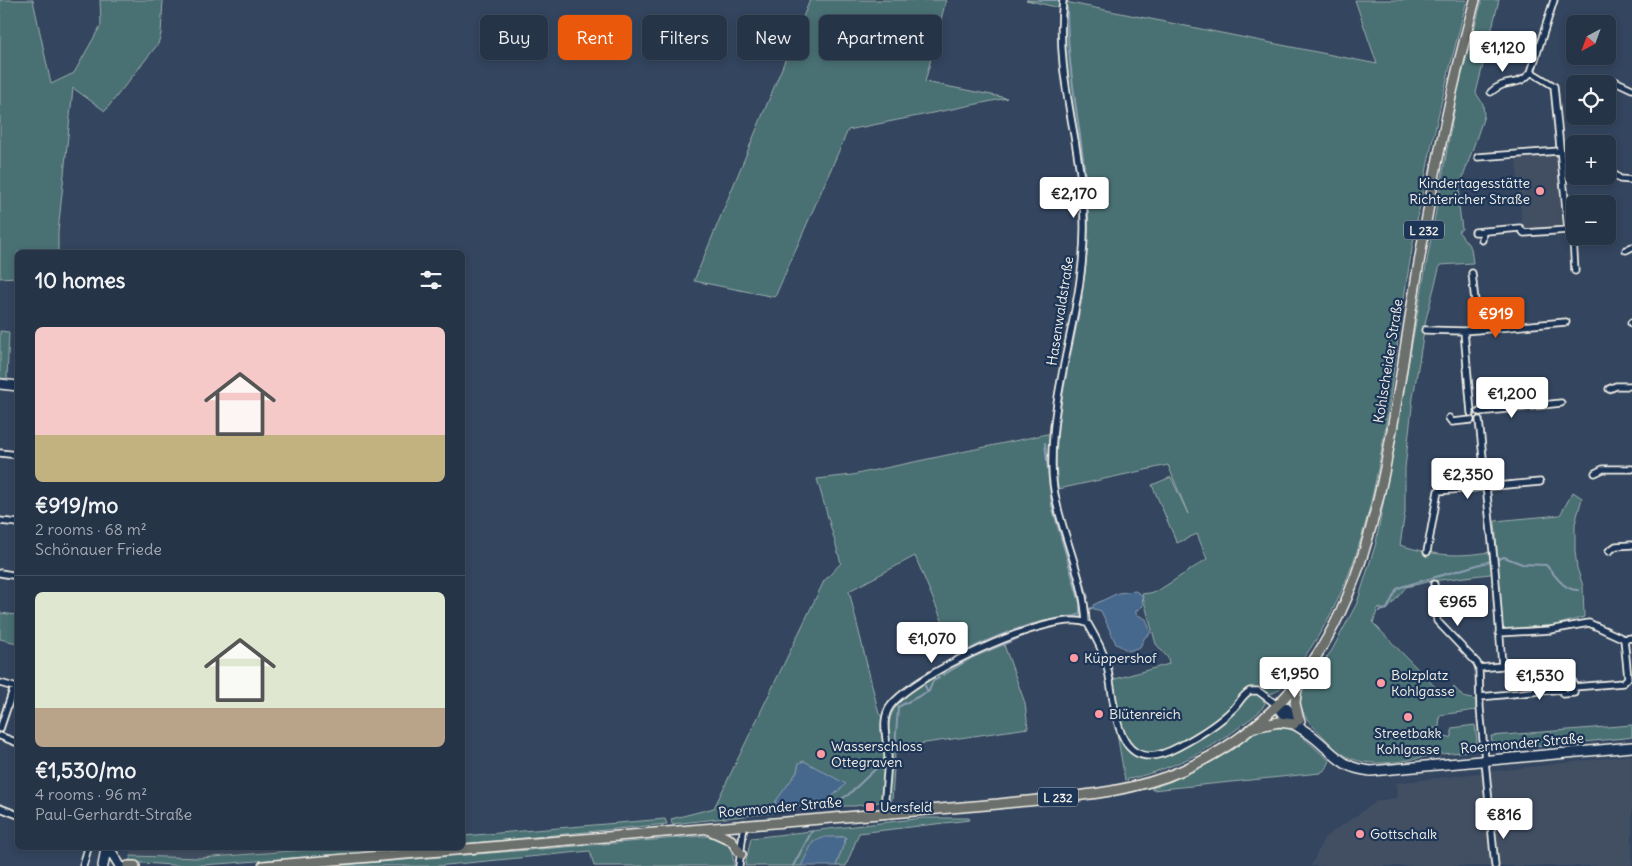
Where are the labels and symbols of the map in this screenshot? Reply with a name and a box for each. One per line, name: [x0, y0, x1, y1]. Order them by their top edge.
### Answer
north arrow: [1566, 15, 1616, 65]
pin: €1,120: [1462, 30, 1544, 73]
place label: Kindertagesstätte Richtericher Straße: [1409, 174, 1530, 208]
pin: €2,170: [1033, 176, 1115, 219]
marker: Kindertagesstätte Richtericher Straße: [1534, 185, 1546, 197]
road number: L 232: [1404, 220, 1444, 240]
street label: Hasenwaldstraße: [1042, 255, 1078, 367]
pin: €919: [1466, 296, 1526, 339]
street label: Kohlscheider Straße: [1369, 298, 1407, 424]
pin: €1,200: [1471, 376, 1553, 419]
pin: €2,350: [1427, 458, 1509, 500]
pin: €965: [1428, 584, 1488, 627]
pin: €1,070: [891, 622, 973, 664]
place label: Küppershof: [1084, 649, 1157, 667]
marker: Küppershof: [1068, 652, 1080, 664]
pin: €1,950: [1254, 656, 1336, 699]
pin: €1,530: [1499, 658, 1581, 701]
place label: Bolzplatz Kohlgasse: [1391, 666, 1455, 700]
marker: Bolzplatz Kohlgasse: [1375, 677, 1387, 689]
place label: Blütenreich: [1109, 705, 1181, 723]
marker: Blütenreich: [1093, 708, 1105, 720]
marker: Streetbakk Kohlgasse: [1402, 711, 1414, 723]
place label: Streetbakk Kohlgasse: [1374, 724, 1442, 758]
street label: Roermonder Straße: [1459, 729, 1585, 757]
place label: Wasserschloss Ottegraven: [831, 737, 923, 771]
marker: Wasserschloss Ottegraven: [815, 748, 827, 760]
road number: L 232: [1038, 788, 1078, 806]
street label: Roermonder Straße: [717, 793, 843, 821]
place label: Uersfeld: [880, 798, 932, 816]
pin: €816: [1474, 798, 1534, 840]
marker: Uersfeld: [864, 801, 876, 813]
place label: Gottschalk: [1370, 825, 1437, 843]
marker: Gottschalk: [1354, 828, 1366, 840]

